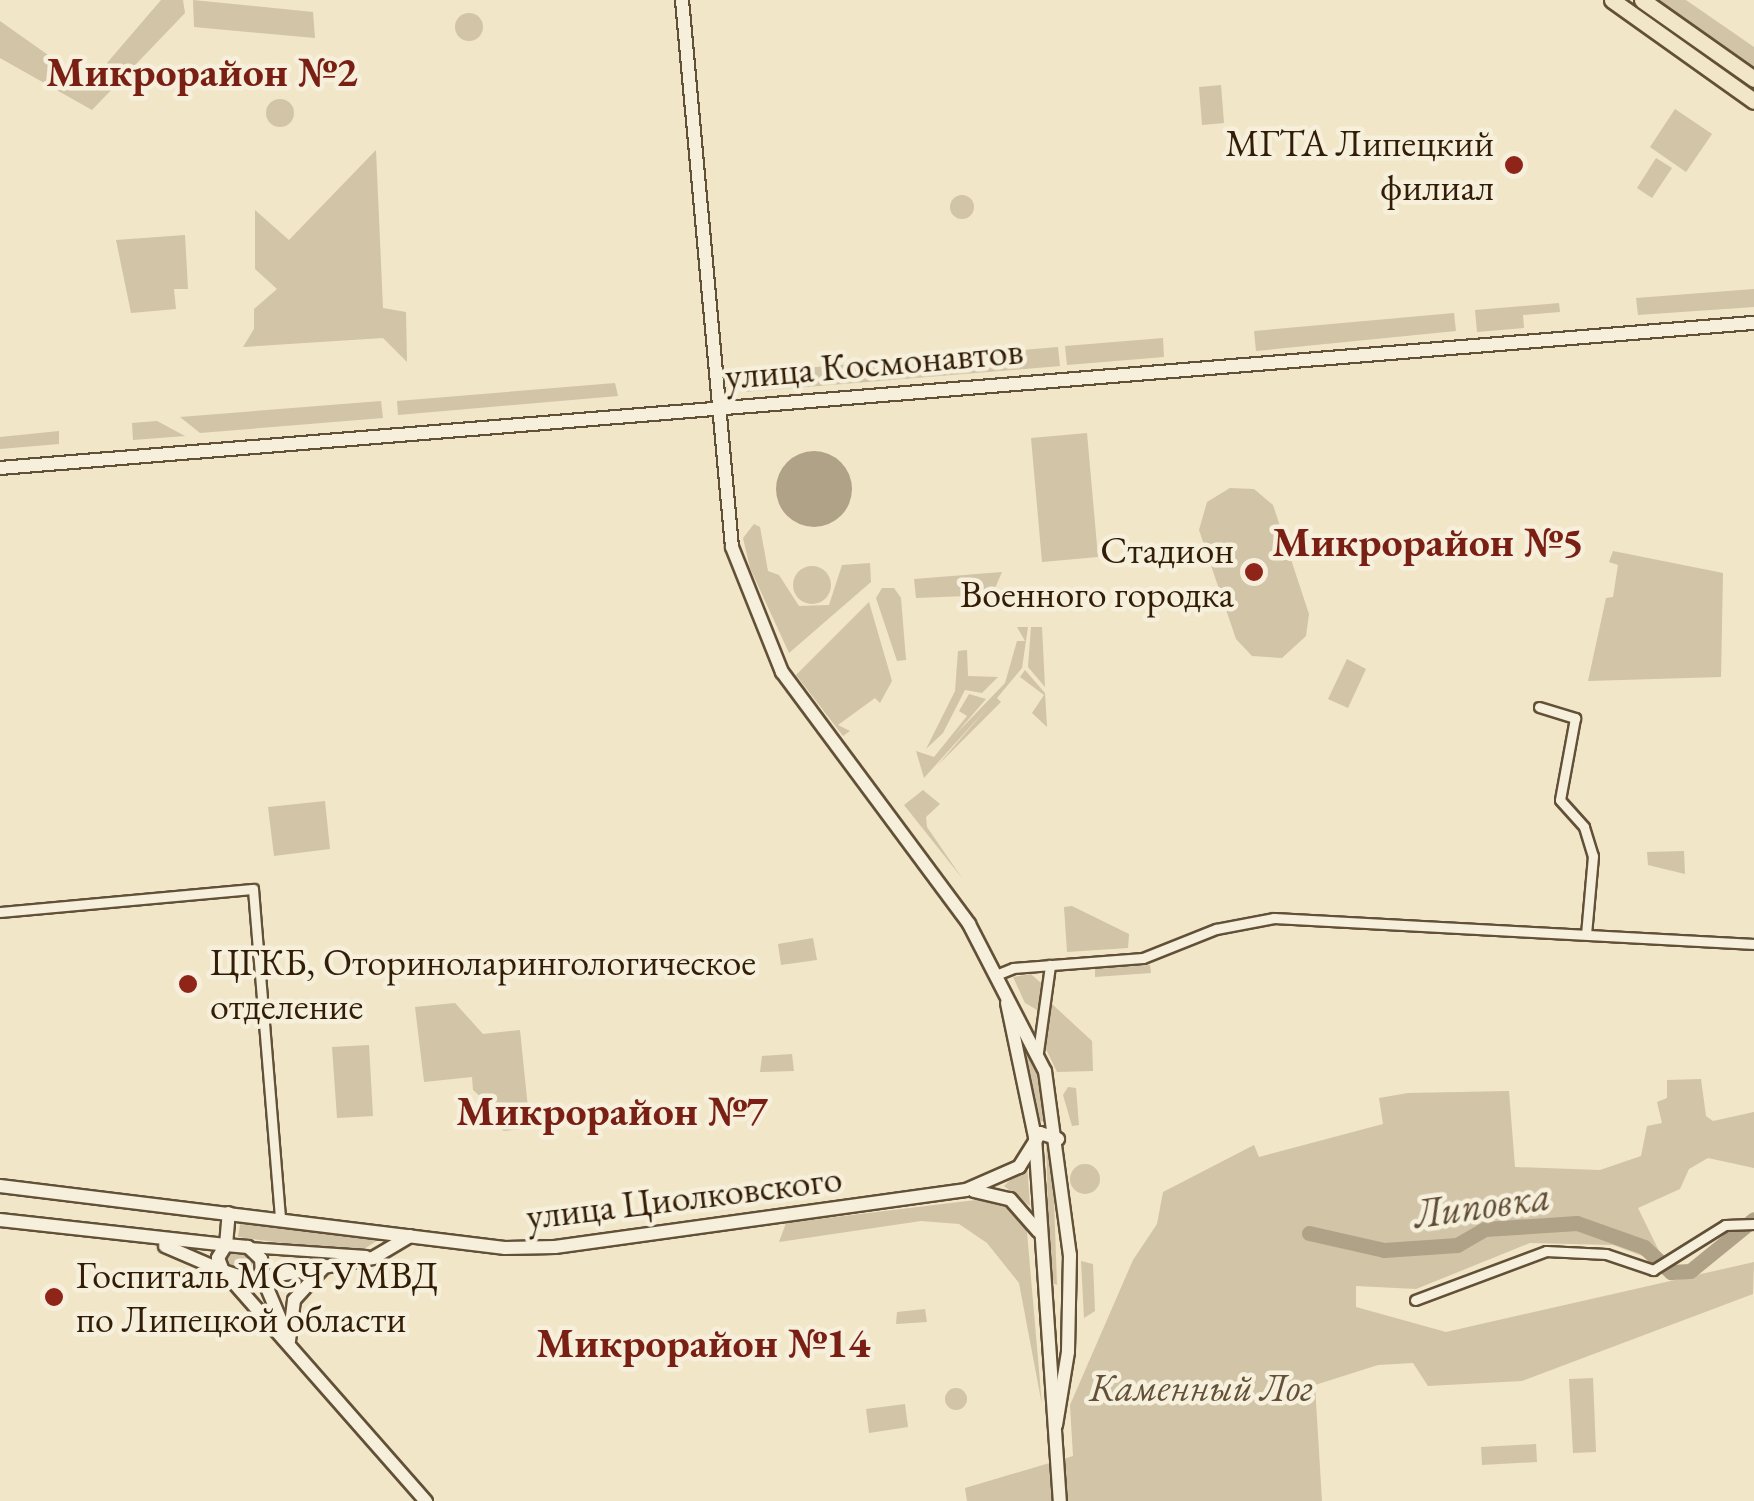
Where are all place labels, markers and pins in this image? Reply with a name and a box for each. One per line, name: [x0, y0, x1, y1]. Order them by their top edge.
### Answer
place label: МГТА Липецкий филиал: [1225, 120, 1494, 210]
marker: МГТА Липецкий филиал: [1503, 154, 1525, 176]
place label: Стадион Военного городка: [960, 527, 1234, 616]
marker: Стадион Военного городка: [1243, 561, 1265, 583]
place label: ЦГКБ, Оториноларингологическое отделение: [210, 939, 756, 1028]
marker: ЦГКБ, Оториноларингологическое отделение: [175, 971, 201, 997]
place label: Госпиталь МСЧ УМВД по Липецкой области: [76, 1252, 439, 1342]
marker: Госпиталь МСЧ УМВД по Липецкой области: [41, 1284, 67, 1310]

